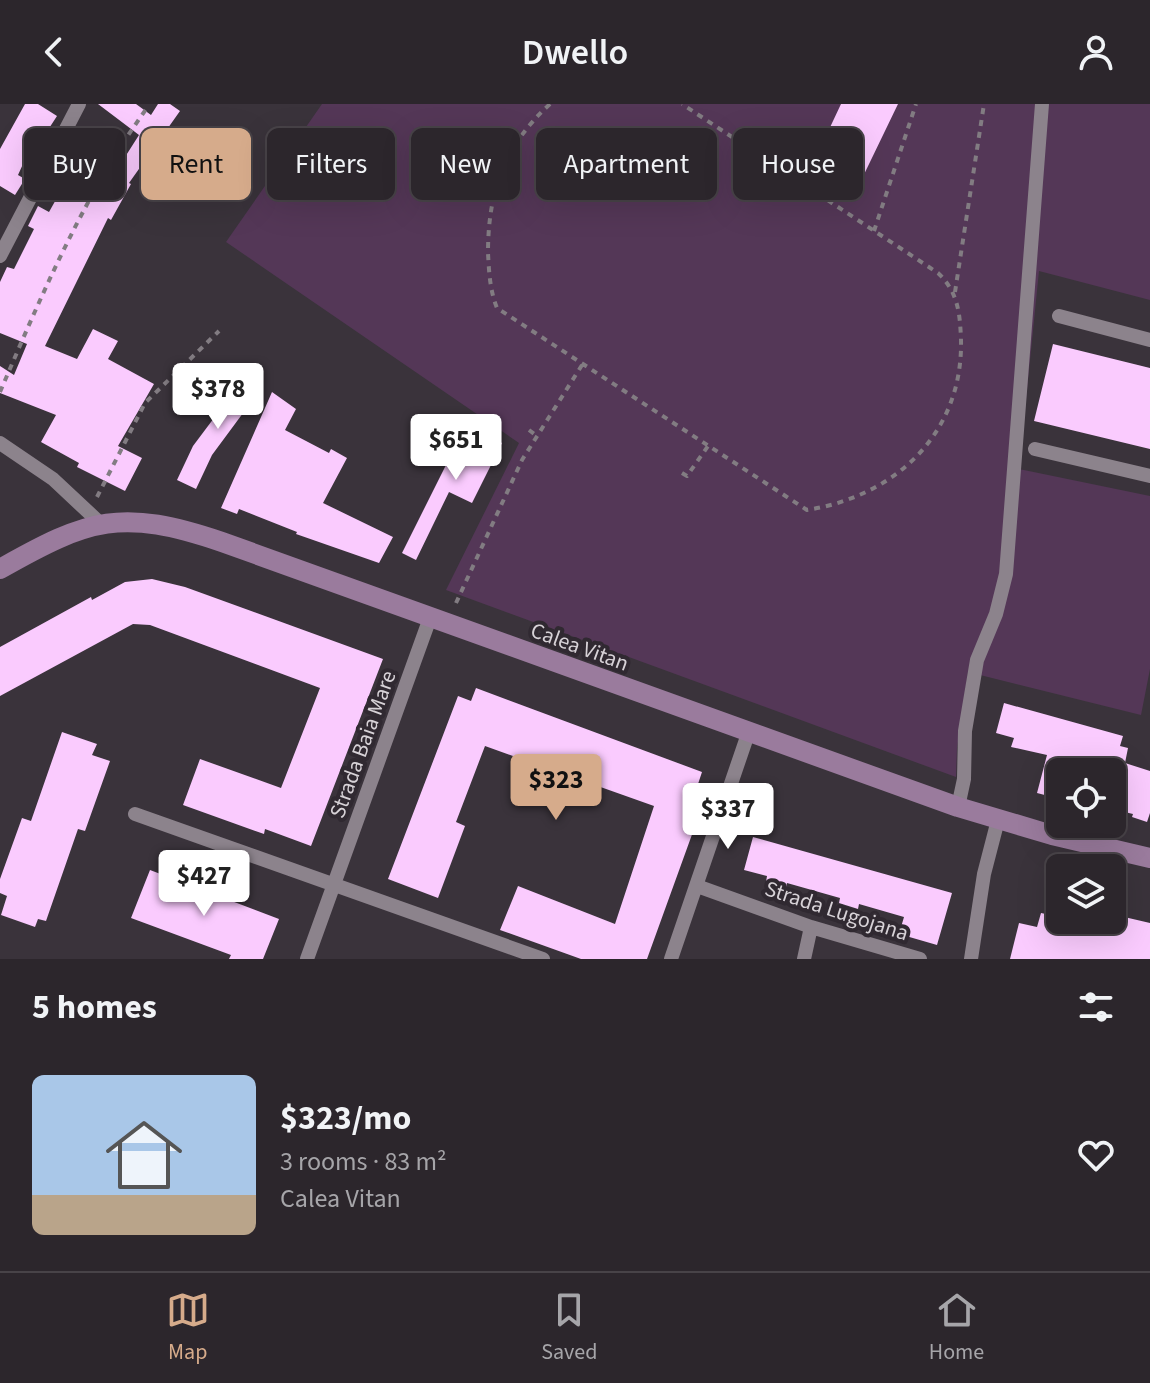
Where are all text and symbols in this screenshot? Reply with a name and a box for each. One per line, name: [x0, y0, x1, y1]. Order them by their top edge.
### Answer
text: Dwello: [522, 27, 628, 78]
icon: back: [32, 30, 76, 74]
icon: person: [1074, 30, 1118, 74]
chip: Buy: [24, 128, 125, 200]
chip: Rent: [141, 128, 251, 200]
chip: Filters: [267, 128, 395, 200]
chip: New: [411, 128, 520, 200]
chip: Apartment: [536, 128, 717, 200]
chip: House: [733, 128, 863, 200]
pin: $378: [171, 363, 265, 431]
text: $378: [191, 370, 245, 407]
pin: $651: [409, 414, 503, 482]
text: $651: [429, 421, 483, 458]
street label: Calea Vitan: [526, 614, 633, 679]
street label: Strada Baia Mare: [321, 666, 404, 823]
pin: $323: [509, 754, 603, 822]
map controls: [1046, 758, 1126, 934]
button: locate: [1046, 758, 1126, 838]
text: $323: [529, 761, 583, 798]
pin: $337: [681, 783, 775, 851]
text: $337: [701, 790, 755, 827]
pin: $427: [157, 850, 251, 918]
button: layers: [1046, 854, 1126, 934]
text: $427: [177, 857, 231, 894]
street label: Strada Lugojana: [761, 873, 913, 949]
text: 5 homes: [32, 983, 157, 1032]
icon: filters: [1074, 985, 1118, 1029]
text: $323/mo: [280, 1094, 411, 1143]
icon: home: [96, 1107, 192, 1203]
icon: heart: [1074, 1133, 1118, 1177]
text: 3 rooms · 83 m²: [280, 1143, 447, 1180]
text: Calea Vitan: [280, 1180, 401, 1217]
tab: Map: [166, 1288, 210, 1368]
tab: Saved: [541, 1288, 597, 1368]
tab: Home: [929, 1288, 984, 1368]

